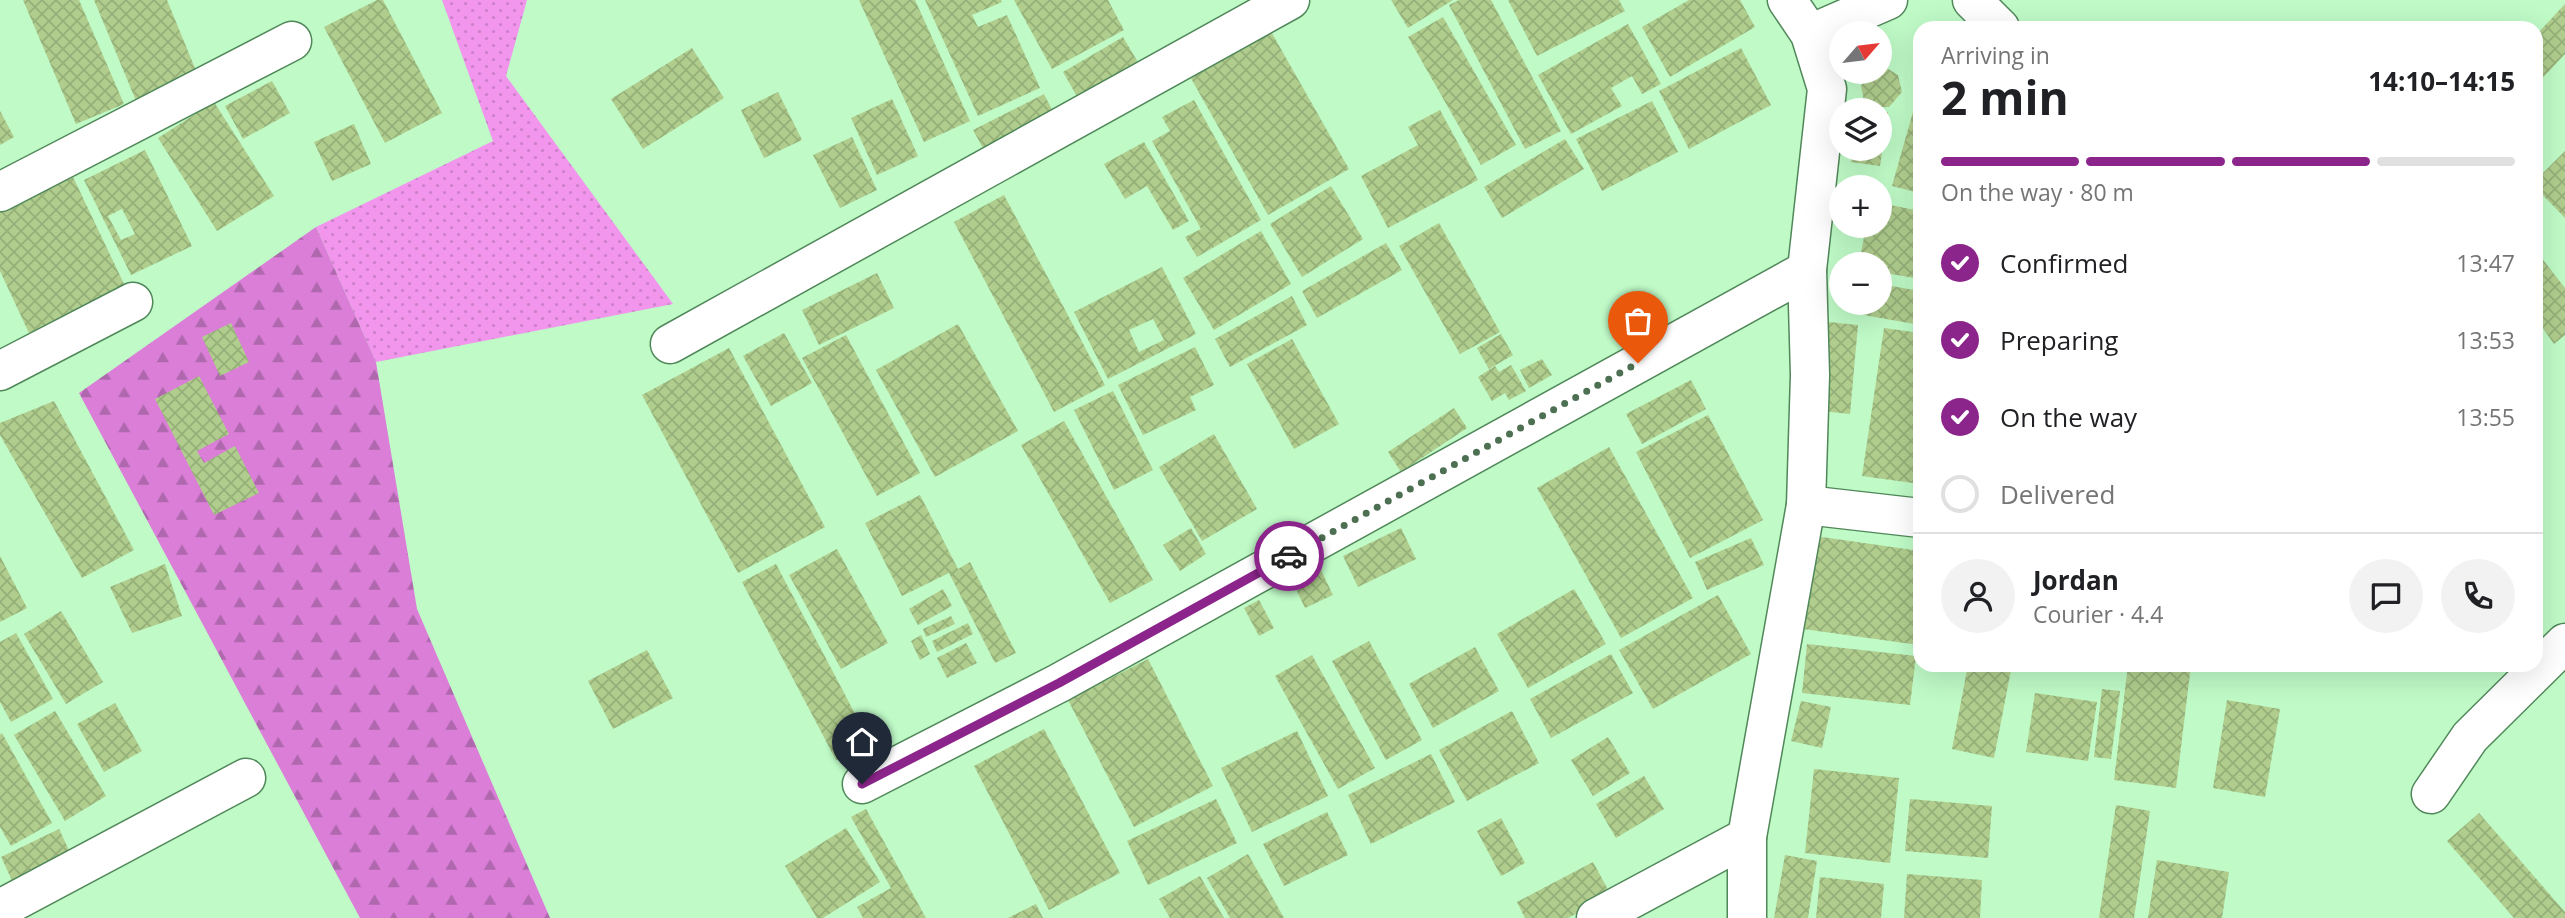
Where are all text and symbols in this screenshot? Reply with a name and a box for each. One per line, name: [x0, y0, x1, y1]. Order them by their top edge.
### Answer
north arrow: [1829, 21, 1892, 84]
map controls: [1829, 21, 1892, 315]
text: Arriving in: [1941, 39, 2050, 71]
text: 14:10–14:15: [2368, 63, 2515, 99]
text: 2 min: [1941, 66, 2069, 128]
button: layers: [1829, 98, 1892, 161]
button: +: [1829, 175, 1892, 238]
text: On the way · 80 m: [1941, 176, 2134, 208]
icon: check: [1941, 244, 1979, 282]
text: Confirmed: [2000, 245, 2128, 281]
text: 13:47: [2456, 247, 2515, 279]
button: −: [1829, 252, 1892, 315]
pin: [1608, 291, 1668, 363]
icon: bag: [1619, 302, 1657, 340]
icon: check: [1941, 321, 1979, 359]
text: Preparing: [2000, 322, 2118, 358]
text: 13:53: [2456, 324, 2515, 356]
icon: check: [1941, 398, 1979, 436]
text: On the way: [2000, 399, 2137, 435]
text: 13:55: [2456, 401, 2515, 433]
text: Delivered: [2000, 476, 2115, 512]
courier: [1254, 521, 1324, 591]
icon: car: [1270, 537, 1308, 575]
button: person: [1941, 559, 2015, 633]
button: chat: [2349, 559, 2423, 633]
button: phone: [2441, 559, 2515, 633]
text: Jordan: [2033, 562, 2119, 598]
text: Courier · 4.4: [2033, 598, 2163, 630]
pin: [832, 712, 892, 784]
icon: home: [843, 723, 881, 761]

